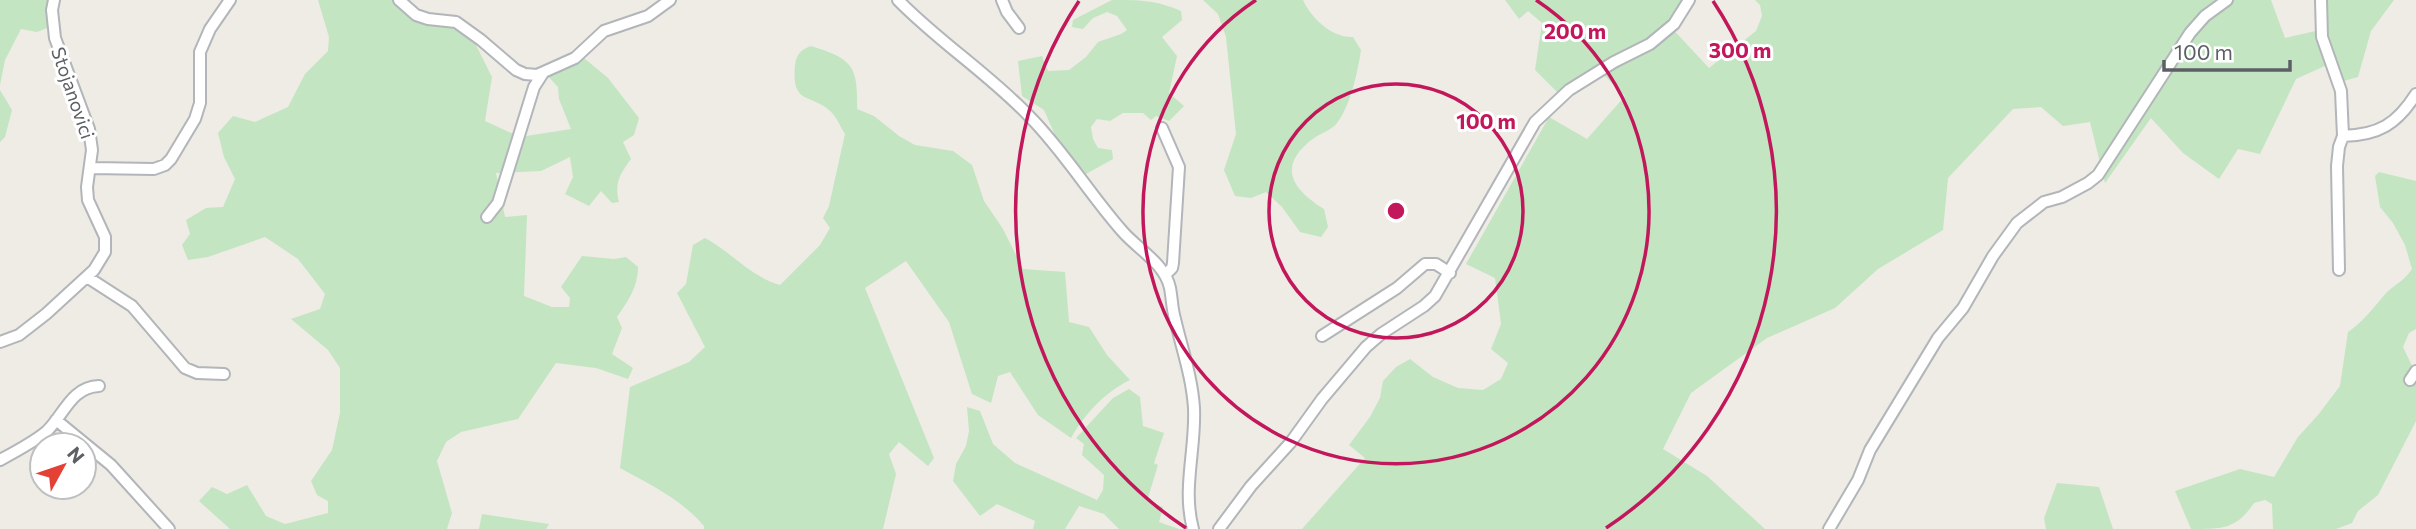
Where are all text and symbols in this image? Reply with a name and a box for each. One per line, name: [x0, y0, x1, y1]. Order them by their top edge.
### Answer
text: 200 m: [1544, 18, 1606, 43]
scale bar: [2164, 28, 2290, 72]
text: 300 m: [1709, 37, 1771, 62]
text: 100 m: [2174, 39, 2233, 64]
street label: Stojanovici: [47, 44, 100, 142]
text: 100 m: [1456, 108, 1516, 133]
centre of rings: [1384, 199, 1408, 223]
north arrow: [28, 431, 98, 501]
text: N: [63, 442, 90, 468]

